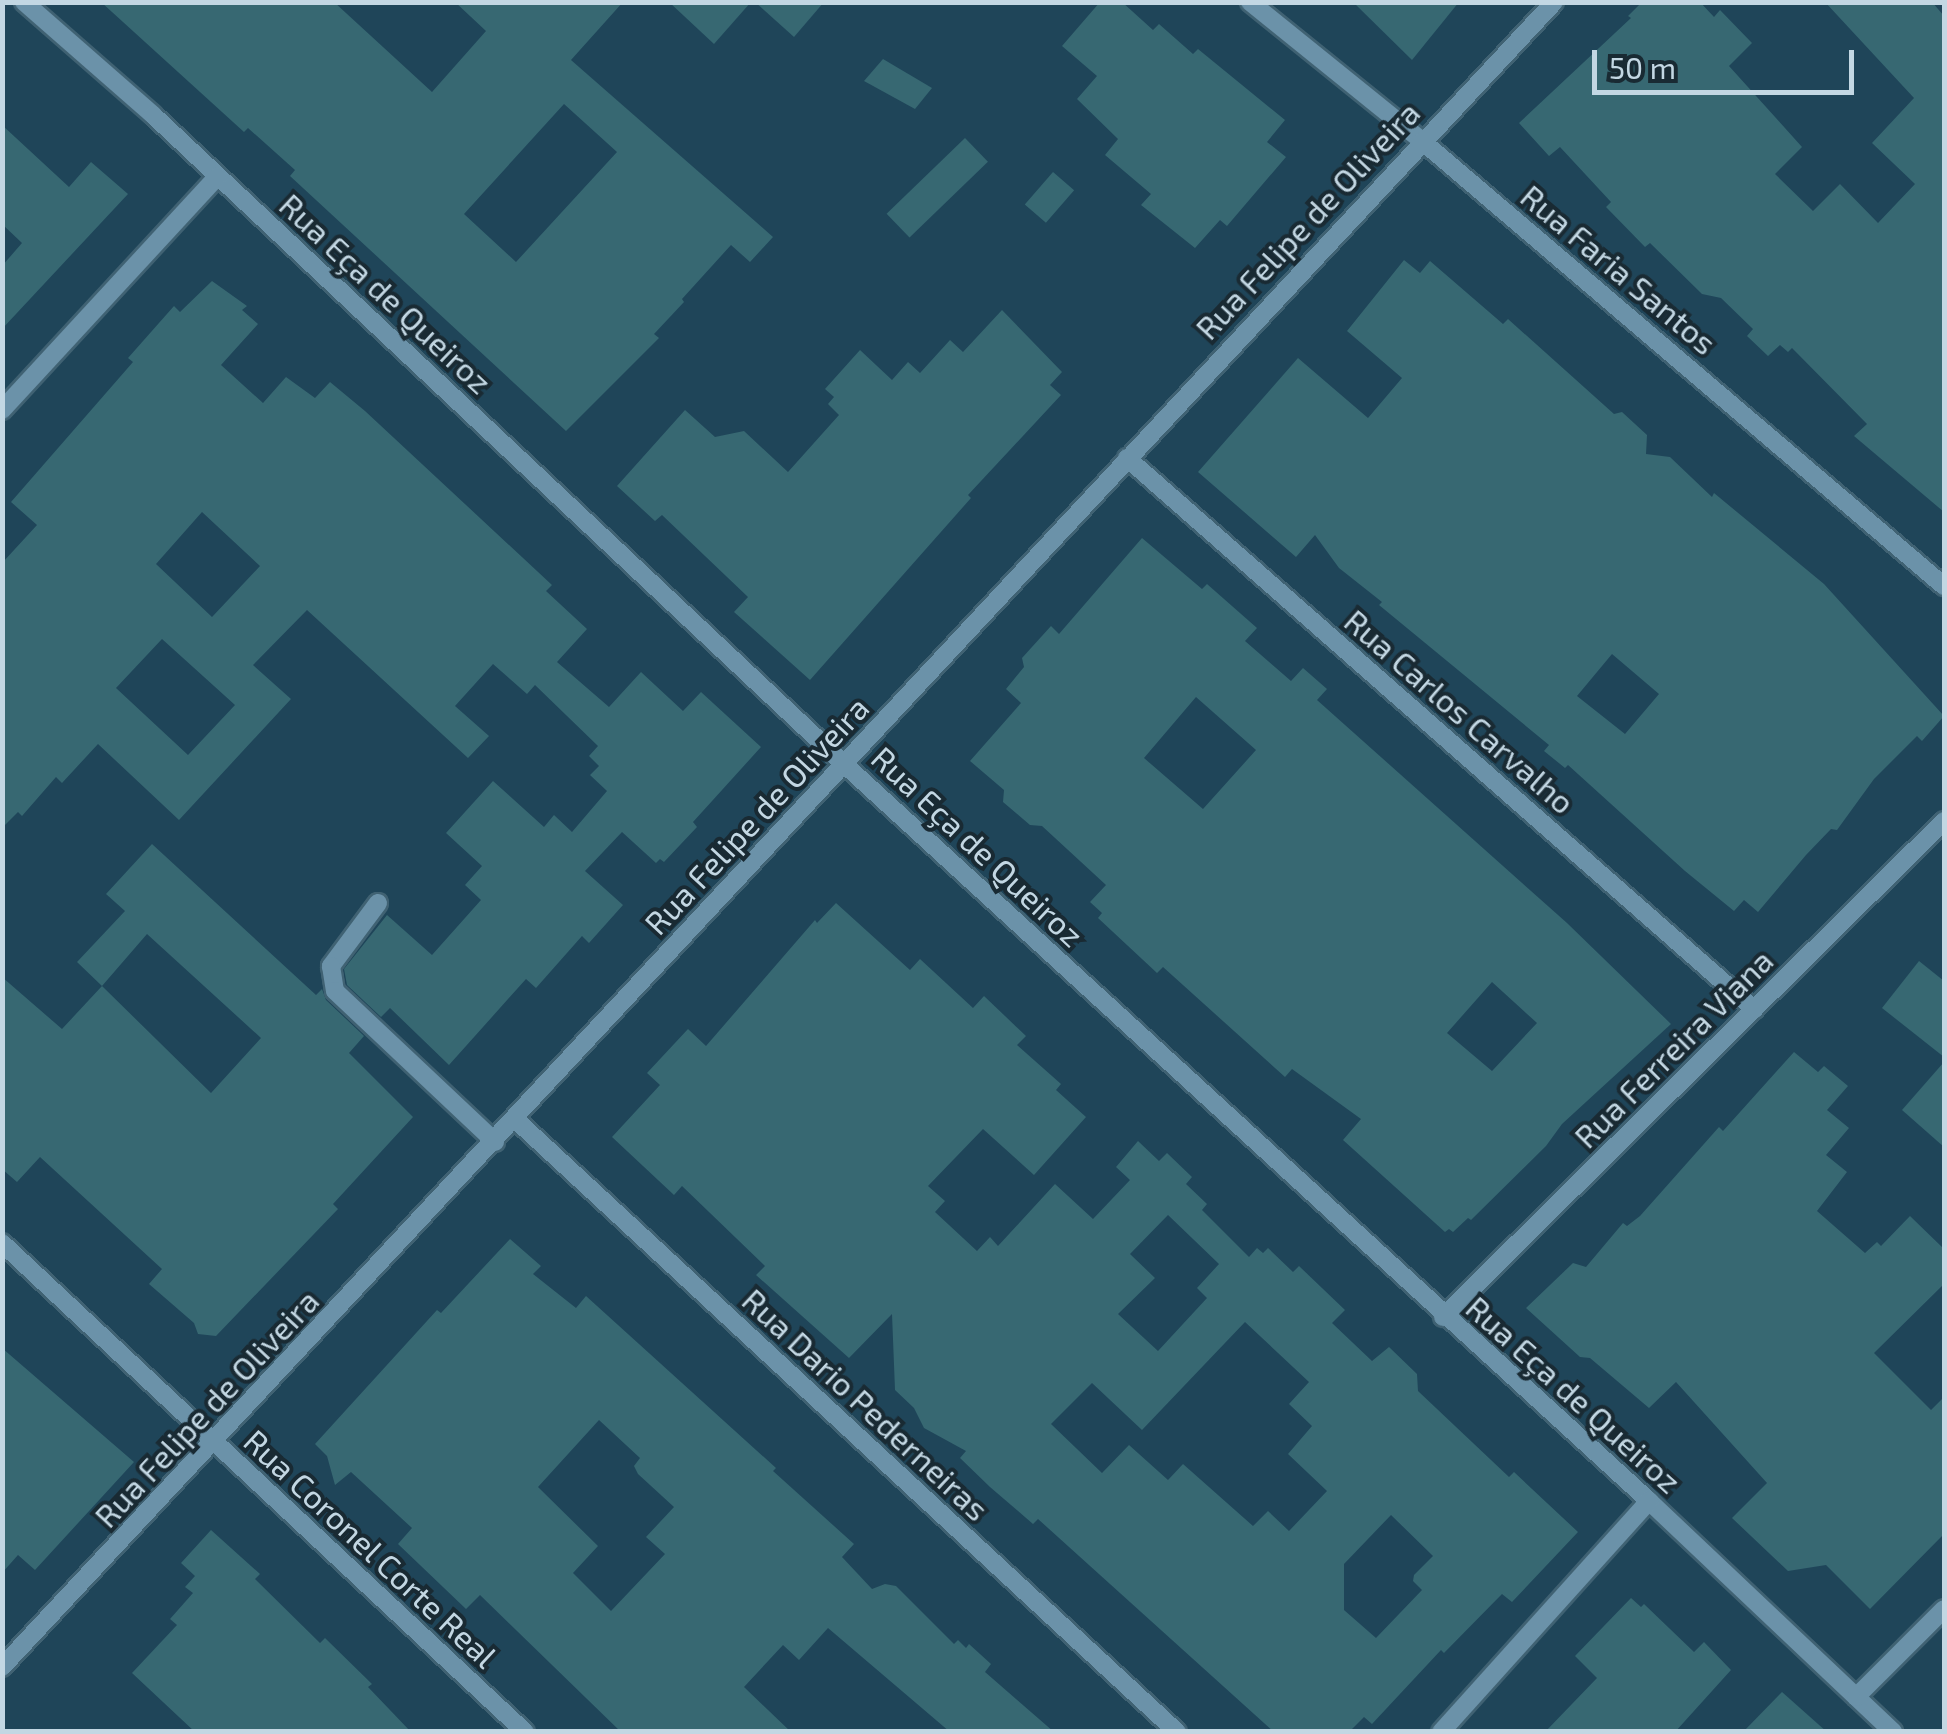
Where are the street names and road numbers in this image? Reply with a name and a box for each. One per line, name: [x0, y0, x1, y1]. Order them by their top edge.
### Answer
street label: Rua Felipe de Oliveira: [1187, 93, 1427, 347]
street label: Rua Faria Santos: [1514, 176, 1724, 362]
street label: Rua Eça de Queiroz: [272, 185, 500, 401]
street label: Rua Carlos Carvalho: [1337, 601, 1583, 821]
street label: Rua Felipe de Oliveira: [636, 688, 876, 942]
street label: Rua Eça de Queiroz: [864, 738, 1092, 954]
street label: Rua Ferreira Viana: [1565, 940, 1781, 1156]
street label: Rua Dario Pederneiras: [735, 1280, 997, 1528]
street label: Rua Felipe de Oliveira: [86, 1281, 326, 1535]
street label: Rua Eça de Queiroz: [1459, 1288, 1689, 1500]
street label: Rua Coronel Corte Real: [237, 1421, 505, 1675]

